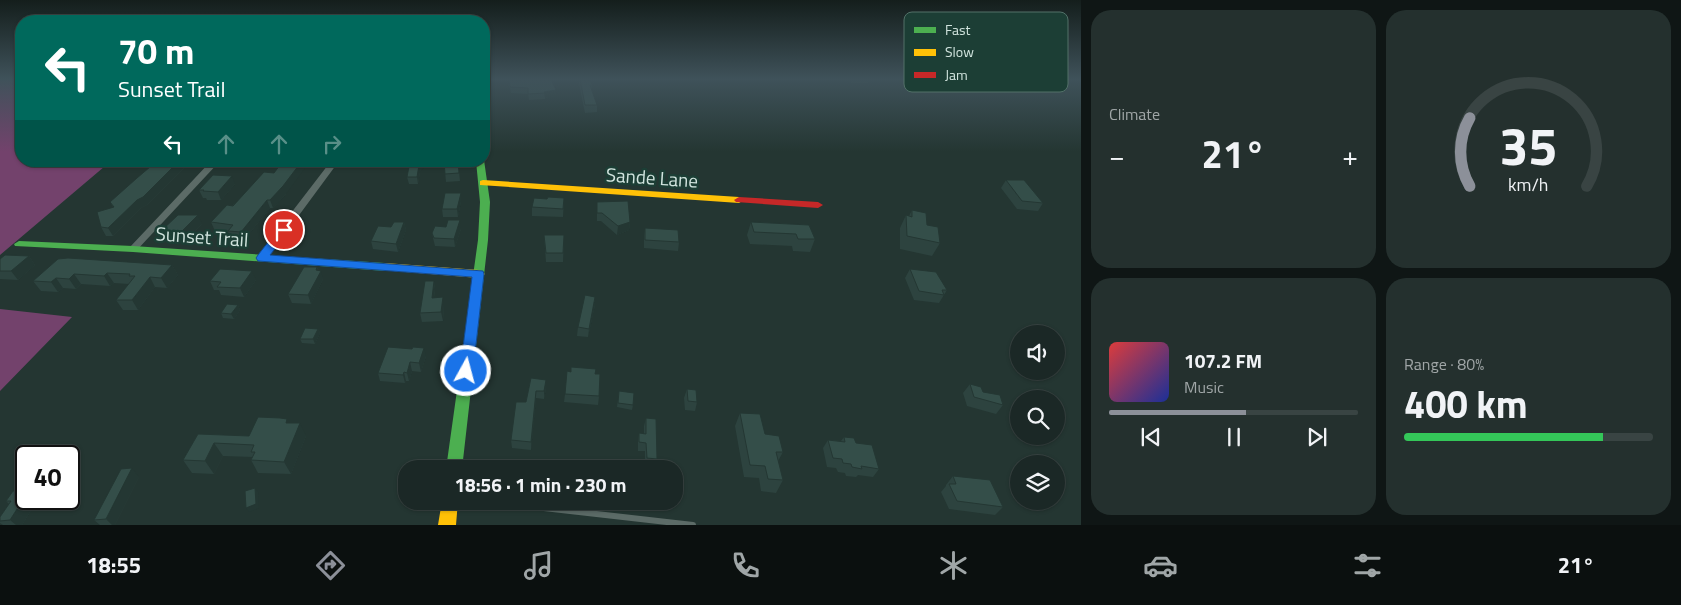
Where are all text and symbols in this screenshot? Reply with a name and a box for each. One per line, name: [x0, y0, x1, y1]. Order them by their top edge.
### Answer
legend: [904, 12, 1068, 92]
text: Fast: [945, 19, 970, 40]
text: 70 m: [118, 24, 194, 78]
icon: left: [35, 35, 100, 100]
text: Slow: [945, 41, 974, 62]
text: Jam: [945, 64, 968, 85]
text: Sunset Trail: [118, 72, 225, 106]
text: Climate: [1109, 102, 1160, 126]
text: 35: [1499, 106, 1558, 185]
text: 21°: [1202, 125, 1265, 183]
icon: left: [159, 130, 187, 158]
icon: ahead: [212, 130, 240, 158]
icon: ahead: [265, 130, 293, 158]
icon: right: [318, 130, 346, 158]
text: −: [1109, 134, 1125, 177]
text: +: [1342, 134, 1358, 177]
street label: Sande Lane: [605, 159, 699, 195]
text: km/h: [1508, 171, 1549, 198]
pin: [263, 209, 305, 251]
icon: arrive: [270, 216, 298, 244]
street label: Sunset Trail: [155, 218, 249, 254]
map controls: [1010, 325, 1065, 510]
button: sound: [1010, 325, 1065, 380]
position arrow: [439, 344, 491, 396]
text: 107.2 FM: [1184, 346, 1262, 375]
text: Range · 80%: [1404, 352, 1484, 376]
text: Music: [1184, 375, 1224, 399]
text: 400 km: [1404, 375, 1528, 433]
button: search: [1010, 390, 1065, 445]
icon: previous: [1137, 423, 1165, 451]
icon: pause: [1220, 423, 1248, 451]
icon: next: [1303, 423, 1331, 451]
speed limit sign: 40: [15, 445, 80, 510]
button: layers: [1010, 455, 1065, 510]
text: 18:56 · 1 min · 230 m: [454, 470, 627, 499]
text: 18:55: [86, 548, 141, 582]
icon: directions: [313, 548, 348, 583]
icon: music: [521, 548, 556, 583]
icon: phone: [728, 548, 763, 583]
icon: climate: [936, 548, 971, 583]
icon: car: [1143, 548, 1178, 583]
icon: filters: [1350, 548, 1385, 583]
text: 21°: [1558, 548, 1595, 582]

